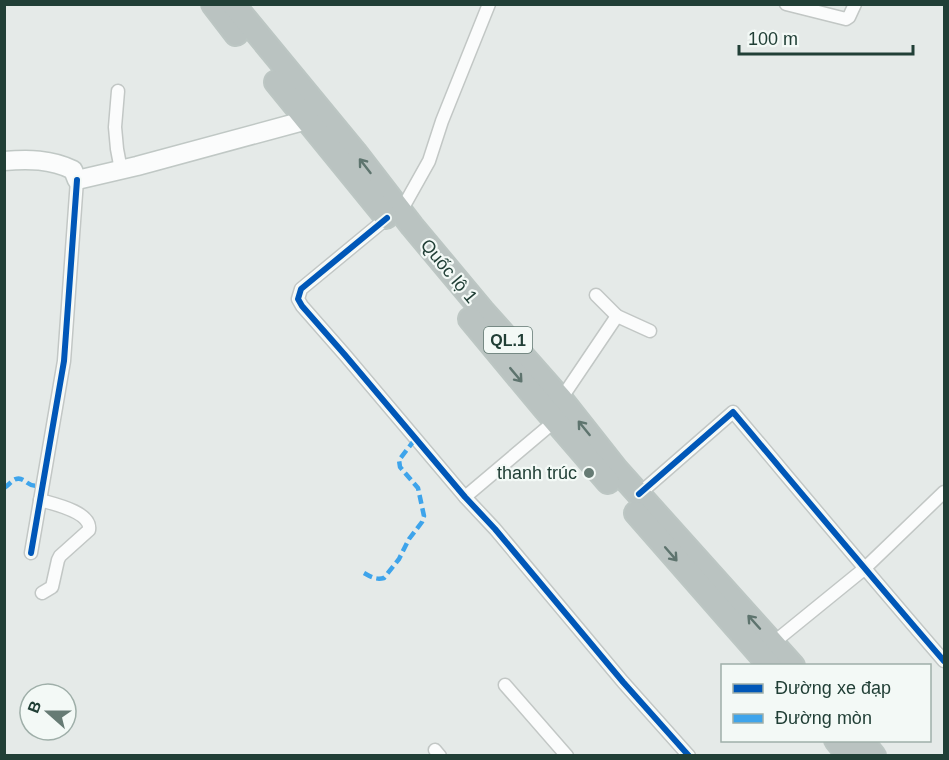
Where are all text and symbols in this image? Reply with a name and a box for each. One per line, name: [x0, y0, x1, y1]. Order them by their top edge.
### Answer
scale bar: [739, 18, 913, 56]
text: 100 m: [748, 29, 798, 49]
one-way arrow: [359, 158, 372, 174]
street label: Quốc lộ 1: [417, 235, 481, 307]
road number: QL.1: [484, 327, 532, 353]
one-way arrow: [509, 367, 523, 382]
one-way arrow: [577, 421, 590, 437]
place label: thanh trúc: [497, 463, 577, 483]
marker: thanh trúc: [582, 466, 596, 480]
one-way arrow: [664, 546, 678, 561]
one-way arrow: [747, 615, 761, 630]
legend: [721, 664, 931, 742]
text: Đường xe đạp: [775, 678, 891, 698]
north arrow: [18, 682, 78, 742]
text: B: [24, 698, 44, 715]
text: Đường mòn: [775, 708, 872, 728]

